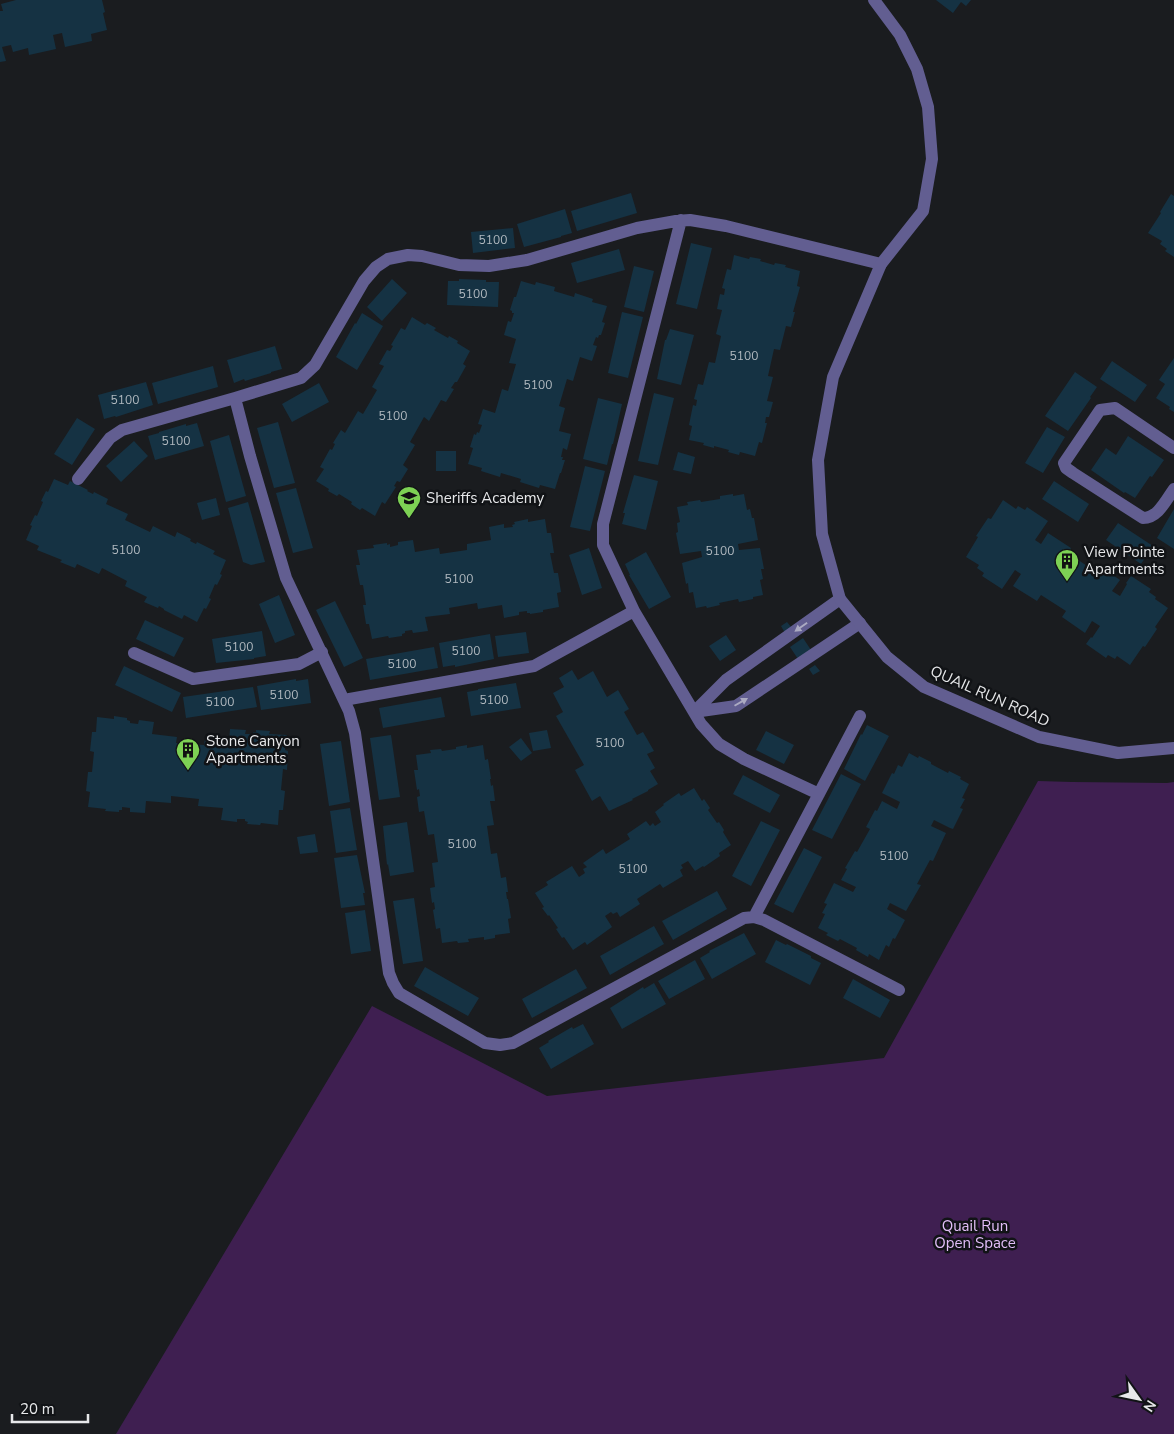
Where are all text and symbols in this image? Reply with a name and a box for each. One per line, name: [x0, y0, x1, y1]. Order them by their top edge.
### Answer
house number: 5100: [479, 232, 507, 248]
house number: 5100: [459, 286, 487, 302]
house number: 5100: [730, 348, 758, 364]
house number: 5100: [524, 377, 552, 393]
house number: 5100: [111, 392, 139, 408]
house number: 5100: [379, 408, 407, 424]
house number: 5100: [162, 433, 190, 449]
school or university icon: Sheriffs Academy: [396, 485, 422, 519]
place label: Sheriffs Academy: [426, 488, 545, 508]
house number: 5100: [112, 542, 140, 558]
place label: View Pointe Apartments: [1083, 542, 1165, 579]
house number: 5100: [706, 543, 734, 559]
building icon: View Pointe Apartments: [1054, 548, 1080, 582]
house number: 5100: [445, 571, 473, 587]
one-way arrow: [794, 622, 808, 632]
house number: 5100: [225, 639, 253, 655]
house number: 5100: [452, 643, 480, 659]
house number: 5100: [388, 656, 416, 672]
street label: QUAIL RUN ROAD: [927, 661, 1053, 731]
house number: 5100: [270, 687, 298, 703]
house number: 5100: [480, 692, 508, 708]
house number: 5100: [206, 694, 234, 710]
one-way arrow: [735, 697, 748, 706]
place label: Stone Canyon Apartments: [206, 731, 300, 768]
house number: 5100: [596, 735, 624, 751]
building icon: Stone Canyon Apartments: [175, 737, 201, 771]
house number: 5100: [448, 836, 476, 852]
house number: 5100: [880, 848, 908, 864]
house number: 5100: [619, 861, 647, 877]
park label: Quail Run Open Space: [934, 1216, 1016, 1253]
north arrow: [1114, 1374, 1164, 1424]
scale bar: [12, 1392, 89, 1424]
text: N: [1139, 1396, 1160, 1415]
text: 20 m: [20, 1399, 55, 1419]

